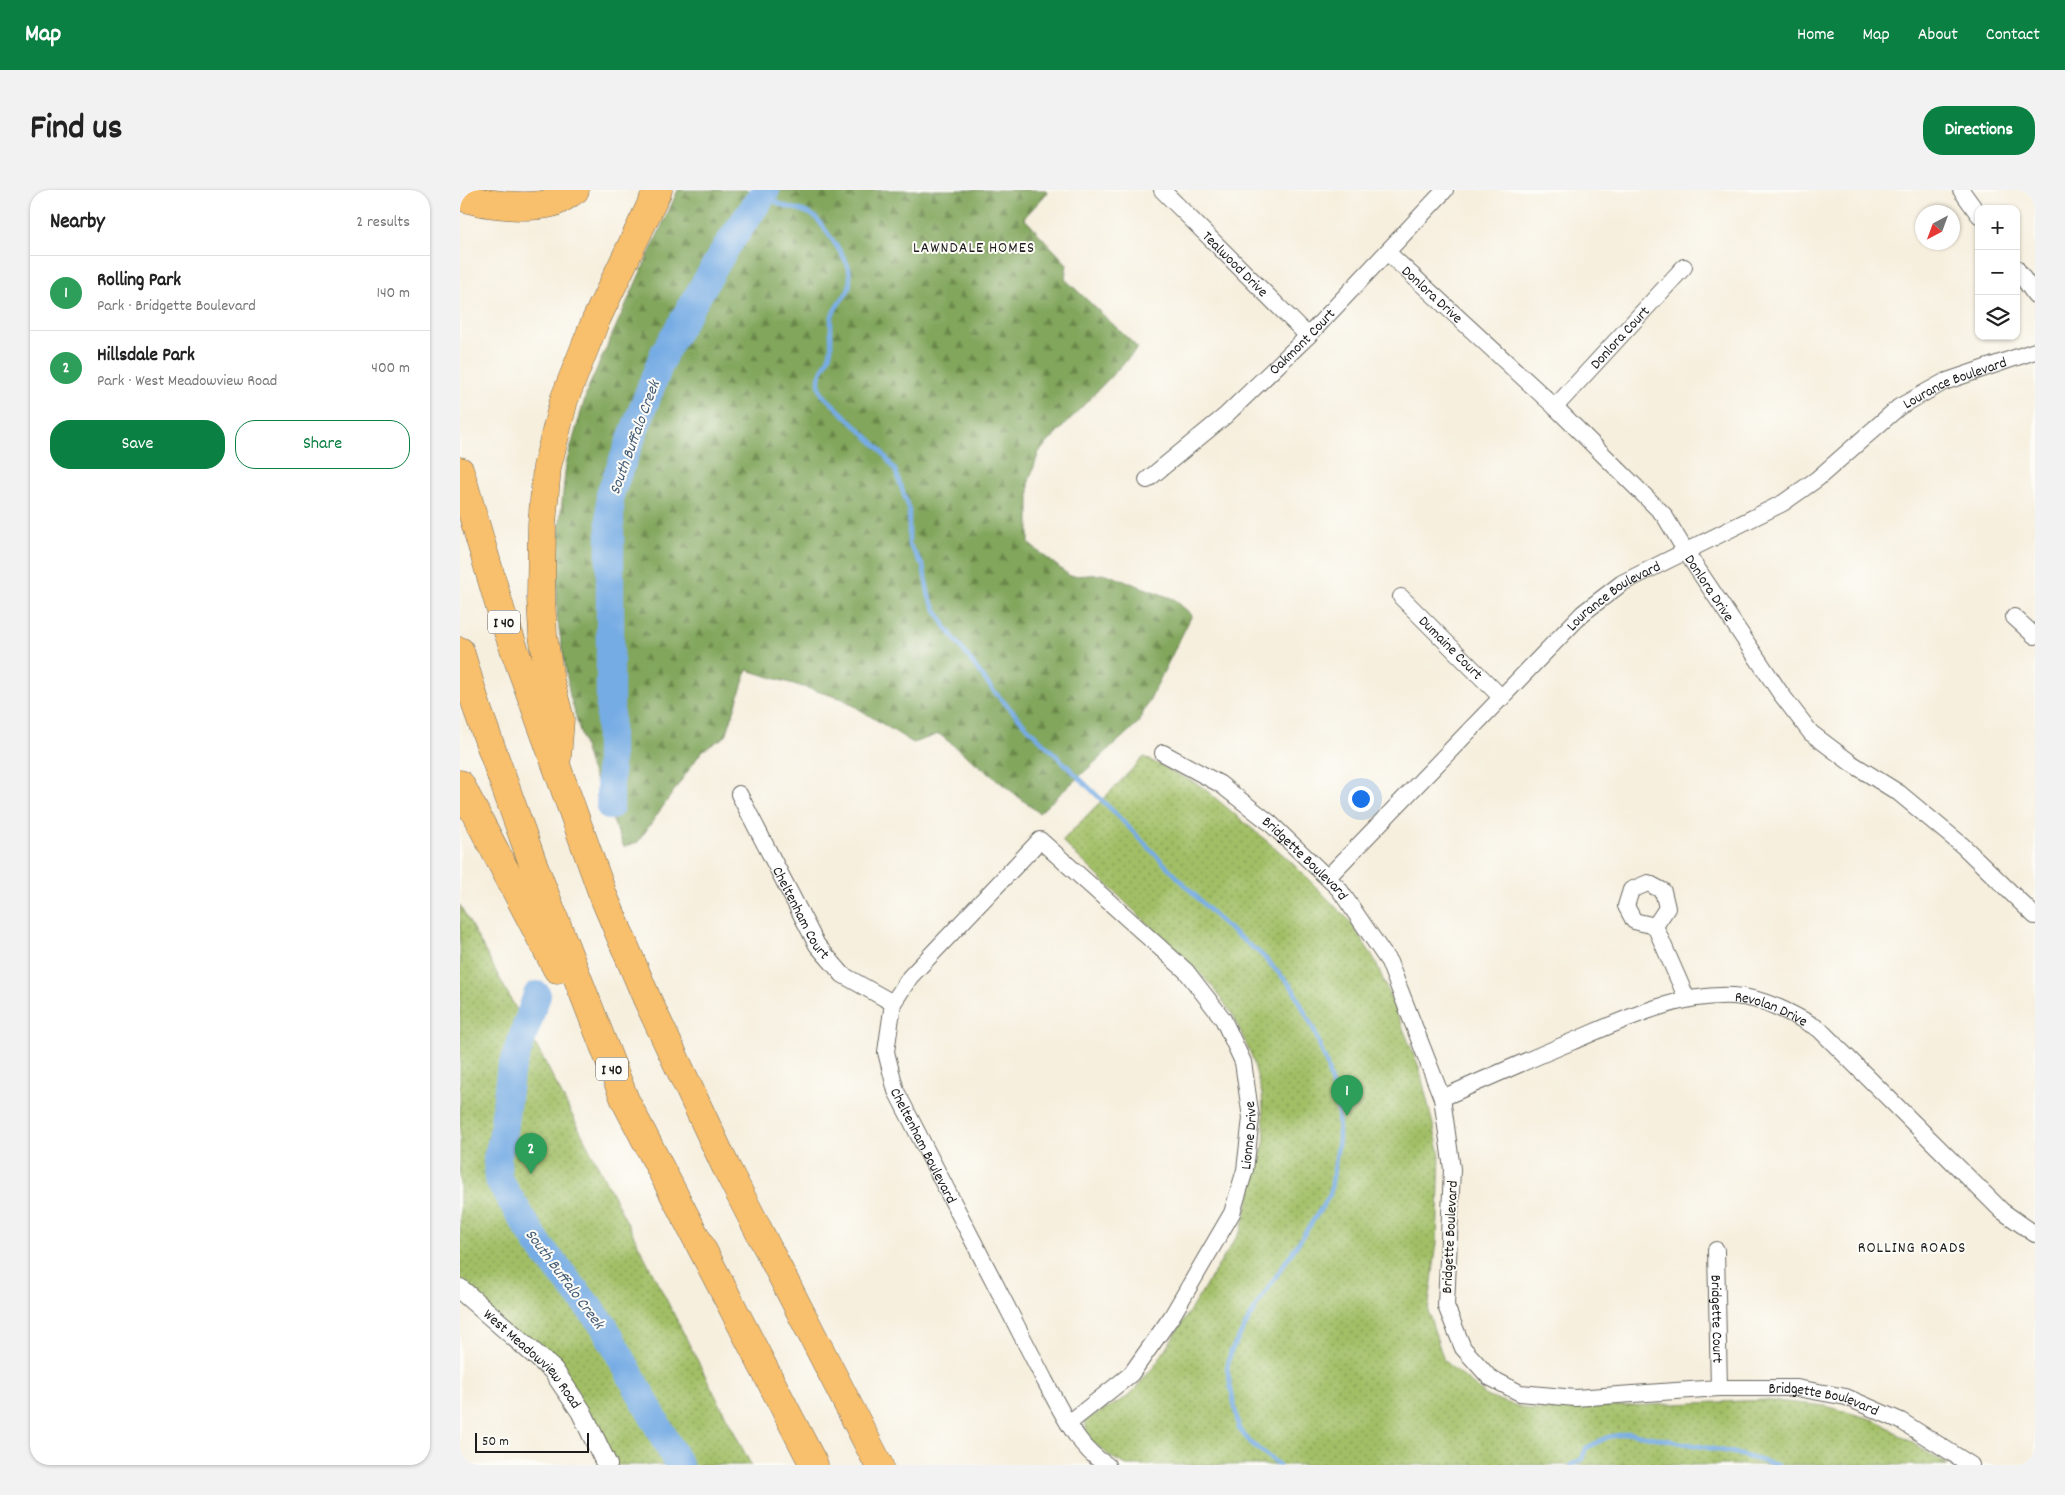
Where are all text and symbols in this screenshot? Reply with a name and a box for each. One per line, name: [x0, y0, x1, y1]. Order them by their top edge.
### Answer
text: Map: [25, 18, 61, 52]
text: Home: [1797, 23, 1834, 48]
text: Map: [1862, 23, 1890, 48]
text: About: [1918, 23, 1958, 48]
text: Contact: [1986, 23, 2040, 48]
text: Find us: [30, 105, 122, 155]
button: Directions: [1923, 106, 2035, 155]
north arrow: [1915, 205, 1960, 250]
map controls: [1975, 205, 2020, 340]
button: +: [1975, 205, 2020, 250]
text: Nearby: [50, 208, 105, 238]
text: 2 results: [356, 211, 410, 234]
street label: Tealwood Drive: [1196, 227, 1272, 303]
district label: LAWNDALE HOMES: [913, 237, 1035, 260]
button: −: [1975, 250, 2020, 295]
street label: Donlora Drive: [1396, 261, 1467, 330]
text: Rolling Park: [97, 268, 181, 295]
text: 1: [64, 282, 68, 305]
text: 140 m: [376, 282, 410, 305]
text: Park · Bridgette Boulevard: [97, 295, 256, 318]
button: layers: [1975, 295, 2020, 340]
street label: Donlora Court: [1586, 302, 1656, 375]
street label: Oakmont Court: [1265, 304, 1342, 381]
text: Hillsdale Park: [97, 343, 195, 370]
street label: Lourance Boulevard: [1899, 352, 2010, 416]
text: 2: [63, 357, 70, 380]
text: 400 m: [371, 357, 410, 380]
text: Park · West Meadowview Road: [97, 370, 277, 393]
water label: South Buffalo Creek: [604, 376, 667, 498]
button: Save: [50, 420, 225, 469]
button: Share: [235, 420, 410, 469]
street label: Donlora Drive: [1678, 551, 1739, 627]
street label: Lourance Boulevard: [1562, 557, 1665, 637]
road number: I 40: [488, 611, 520, 634]
street label: Dumaine Court: [1413, 611, 1487, 686]
your location: [1348, 786, 1374, 812]
street label: Bridgette Boulevard: [1257, 812, 1353, 905]
street label: Cheltenham Court: [765, 863, 834, 966]
street label: Revolan Drive: [1734, 987, 1811, 1034]
road number: I 40: [596, 1058, 628, 1081]
pin: 1: [1331, 1075, 1363, 1116]
street label: Cheltenham Boulevard: [883, 1084, 961, 1208]
street label: Lionne Drive: [1236, 1099, 1264, 1171]
pin: 2: [515, 1133, 547, 1174]
street label: Bridgette Boulevard: [1437, 1180, 1465, 1294]
water label: South Buffalo Creek: [519, 1225, 610, 1335]
district label: ROLLING ROADS: [1858, 1237, 1966, 1260]
street label: Bridgette Court: [1704, 1275, 1727, 1364]
street label: West Meadowview Road: [477, 1305, 585, 1414]
street label: Bridgette Boulevard: [1769, 1379, 1882, 1423]
scale bar: [475, 1430, 589, 1453]
text: 50 m: [482, 1432, 509, 1452]

